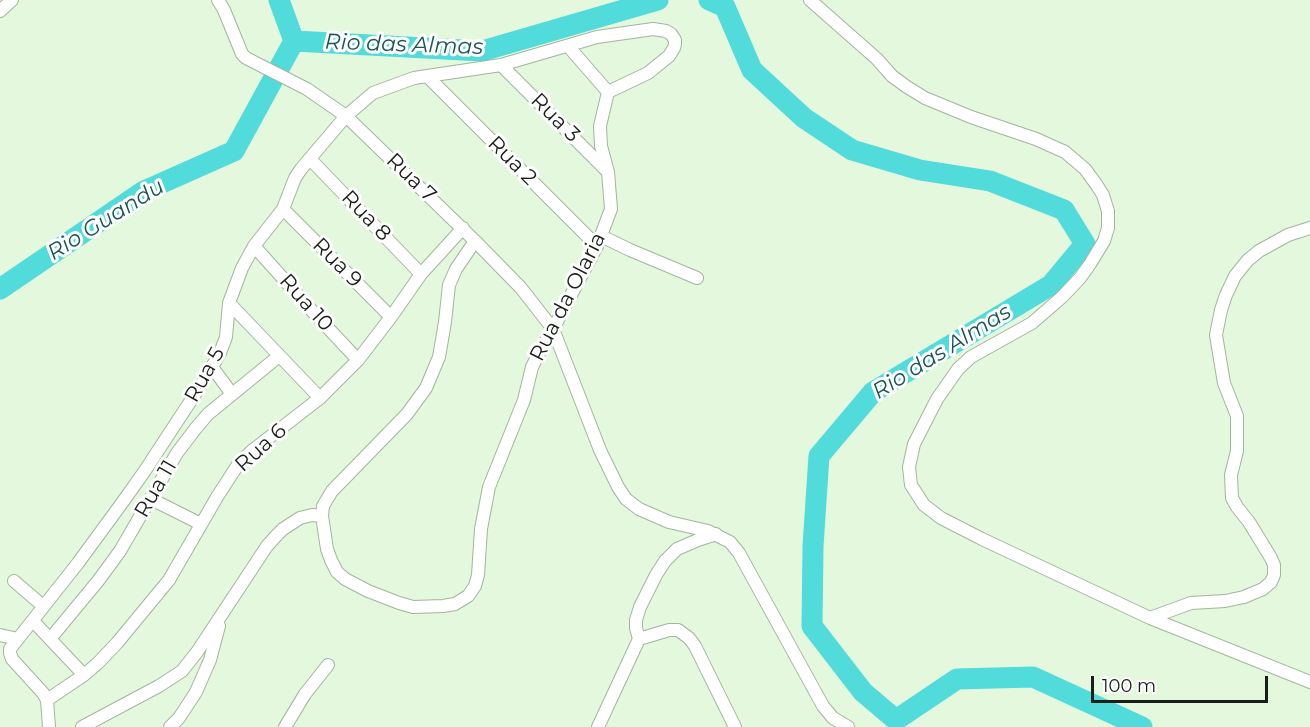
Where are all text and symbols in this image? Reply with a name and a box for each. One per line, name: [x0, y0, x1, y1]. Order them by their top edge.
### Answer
water label: Rio das Almas: [324, 29, 484, 61]
street label: Rua 3: [525, 88, 585, 148]
street label: Rua 2: [482, 131, 542, 191]
street label: Rua 7: [381, 148, 441, 208]
water label: Rio Guandu: [43, 174, 169, 266]
street label: Rua 8: [336, 185, 396, 247]
street label: Rua da Olaria: [525, 228, 611, 366]
street label: Rua 9: [307, 233, 367, 293]
street label: Rua 10: [274, 269, 338, 337]
water label: Rio das Almas: [868, 299, 1016, 405]
street label: Rua 5: [180, 343, 230, 407]
street label: Rua 6: [230, 419, 292, 477]
street label: Rua 11: [130, 456, 182, 522]
scale bar: [1094, 664, 1271, 702]
text: 100 m: [1102, 675, 1156, 697]

